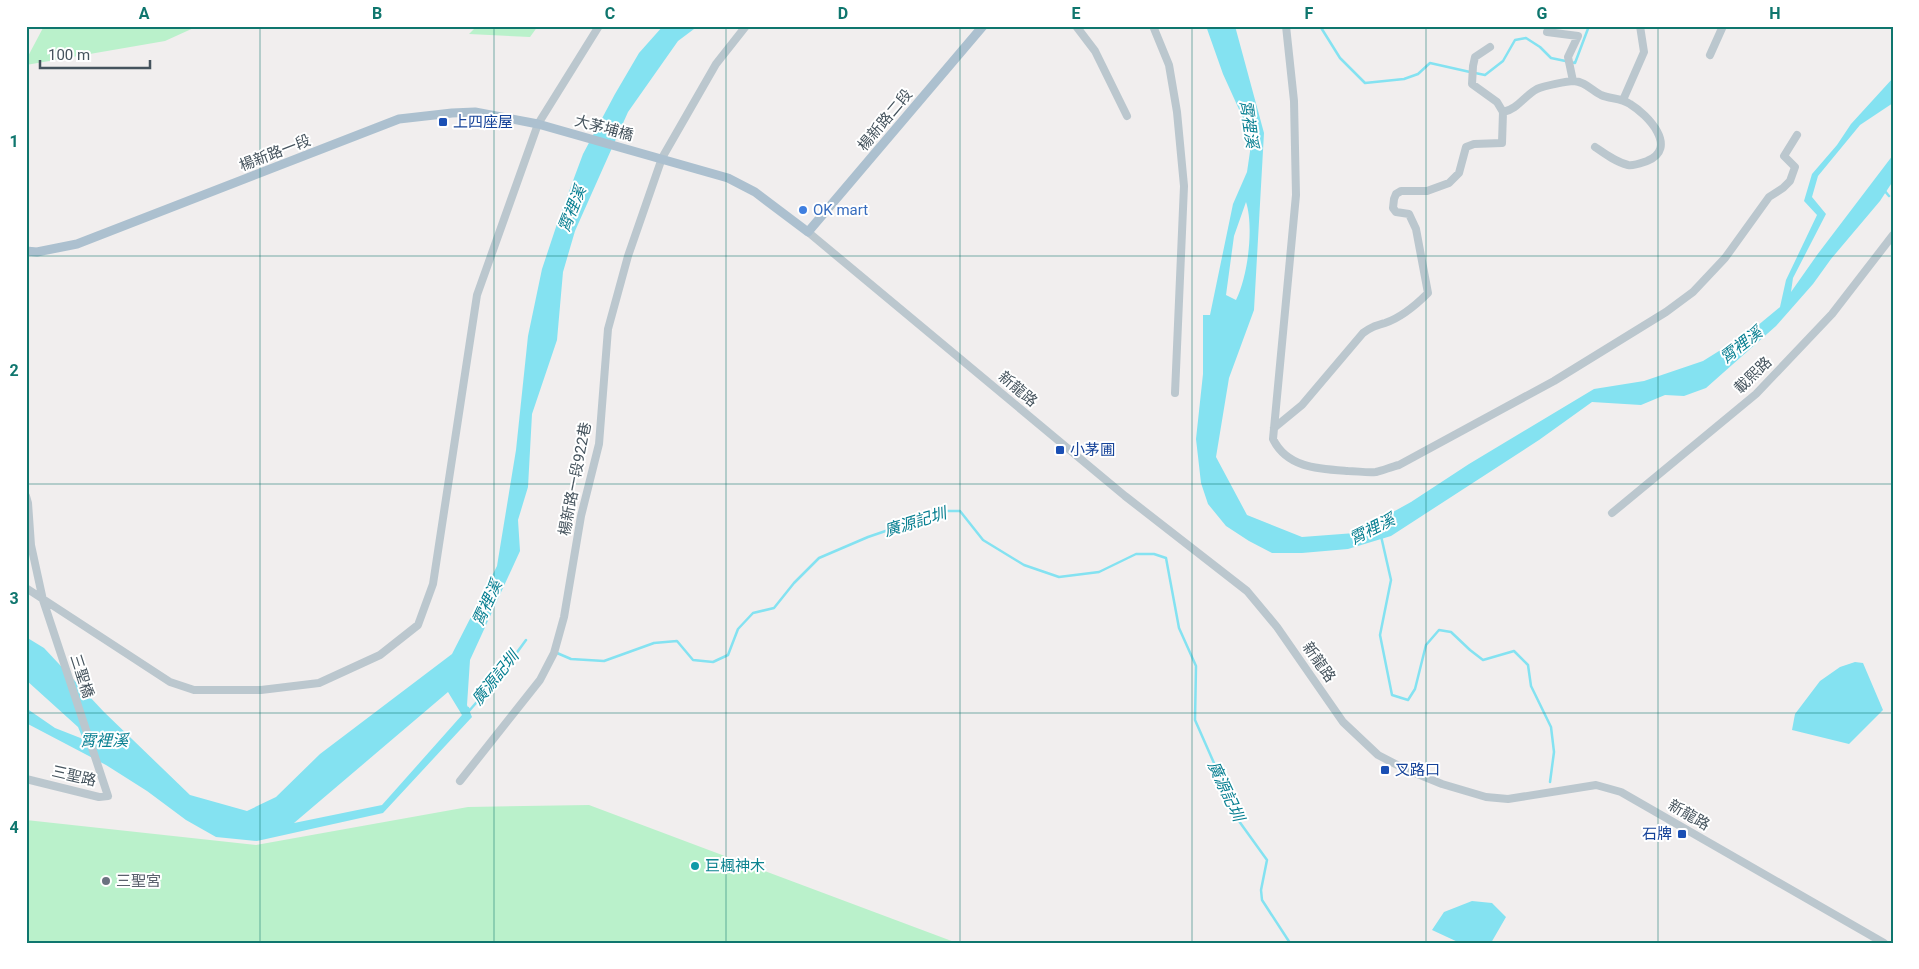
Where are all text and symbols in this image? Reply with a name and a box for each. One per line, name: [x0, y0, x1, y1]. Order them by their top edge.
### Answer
text: A: [139, 4, 150, 23]
text: B: [372, 4, 382, 23]
text: C: [605, 4, 615, 23]
text: D: [838, 4, 848, 23]
text: E: [1072, 4, 1081, 23]
text: F: [1305, 4, 1314, 23]
text: G: [1537, 4, 1548, 23]
text: H: [1769, 4, 1781, 23]
scale bar: [40, 38, 150, 70]
text: 100 m: [48, 46, 90, 64]
street label: 楊新路二段: [854, 85, 916, 155]
water label: 霄裡溪: [1236, 99, 1262, 151]
street label: 大茅埔橋: [573, 112, 635, 144]
place label: 上四座屋: [453, 113, 513, 131]
marker: 上四座屋: [437, 116, 449, 128]
street label: 楊新路一段: [237, 131, 313, 175]
text: 1: [9, 132, 19, 151]
water label: 霄裡溪: [554, 181, 591, 235]
place label: OK mart: [813, 201, 868, 219]
marker: OK mart: [797, 204, 809, 216]
water label: 霄裡溪: [1716, 322, 1767, 367]
street label: 載熙路: [1731, 353, 1775, 397]
text: 2: [9, 361, 19, 380]
street label: 新龍路: [995, 368, 1041, 410]
street label: 楊新路一段922巷: [555, 421, 595, 537]
place label: 小茅圃: [1070, 441, 1115, 459]
marker: 小茅圃: [1054, 444, 1066, 456]
water label: 廣源記圳: [882, 503, 950, 540]
water label: 霄裡溪: [1346, 509, 1399, 548]
water label: 霄裡溪: [468, 575, 507, 629]
text: 3: [9, 589, 19, 608]
street label: 新龍路: [1299, 638, 1339, 686]
water label: 廣源記圳: [467, 646, 524, 709]
street label: 三聖橋: [66, 652, 98, 700]
water label: 霄裡溪: [80, 731, 130, 750]
water label: 廣源記圳: [1204, 758, 1249, 826]
place label: 叉路口: [1395, 761, 1440, 779]
street label: 三聖路: [50, 762, 98, 790]
marker: 叉路口: [1379, 764, 1391, 776]
street label: 新龍路: [1665, 796, 1713, 834]
text: 4: [9, 818, 19, 837]
place label: 石牌: [1642, 825, 1672, 843]
marker: 石牌: [1676, 828, 1688, 840]
place label: 巨楓神木: [705, 857, 765, 875]
marker: 巨楓神木: [689, 860, 701, 872]
place label: 三聖宮: [116, 872, 161, 890]
marker: 三聖宮: [100, 875, 112, 887]

